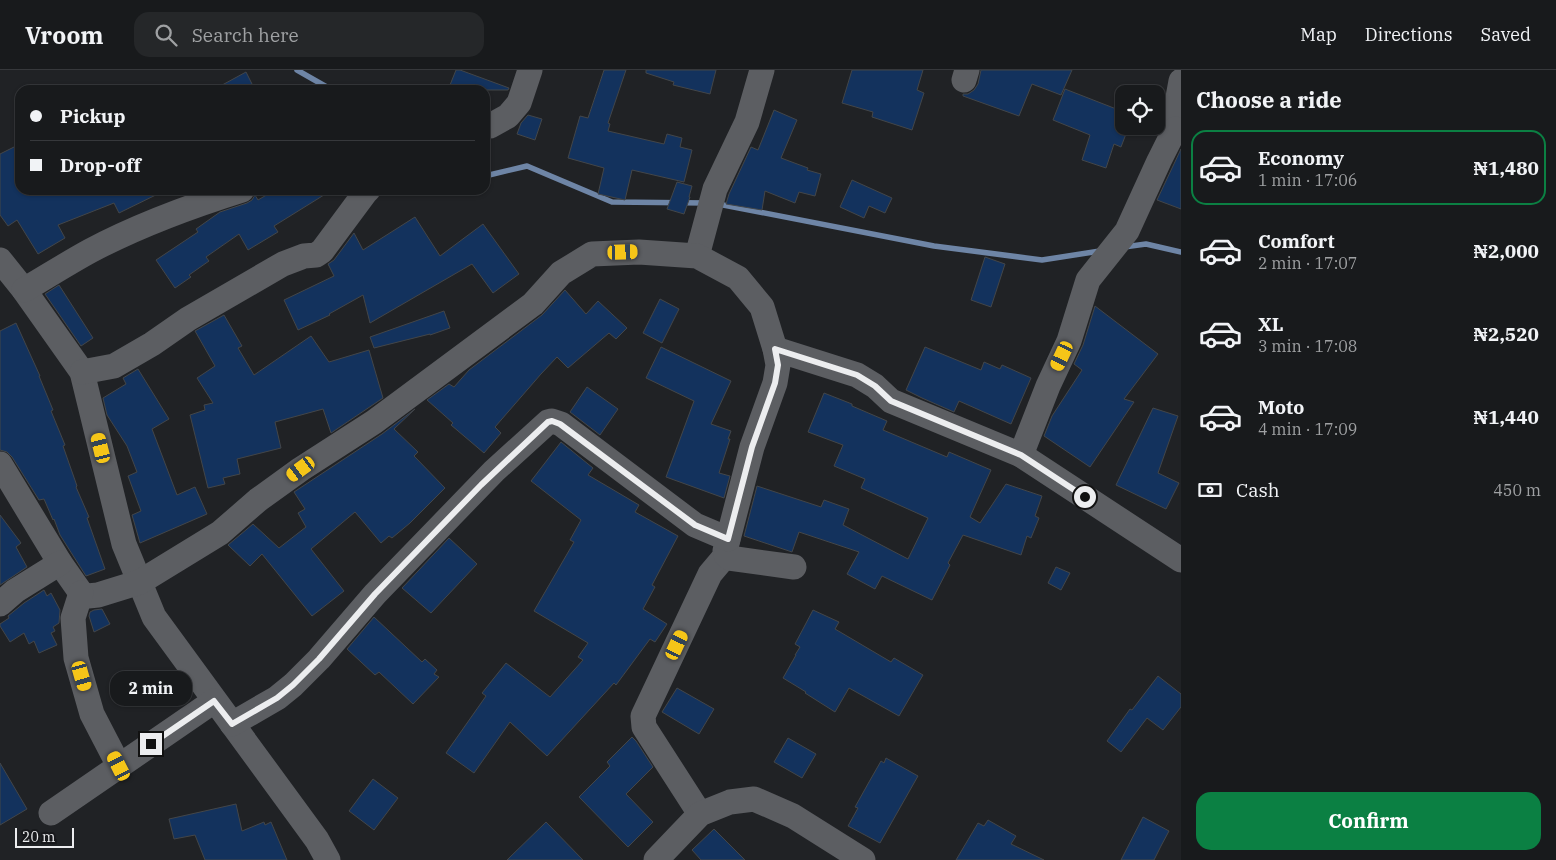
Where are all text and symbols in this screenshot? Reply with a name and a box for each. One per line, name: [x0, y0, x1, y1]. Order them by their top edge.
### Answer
search box: [134, 12, 484, 57]
text: Vroom: [25, 19, 104, 51]
icon: search: [152, 21, 180, 49]
text: Search here: [192, 23, 299, 47]
text: Map: [1300, 23, 1337, 46]
text: Directions: [1365, 23, 1453, 46]
text: Saved: [1481, 23, 1531, 46]
map controls: [1115, 85, 1165, 135]
button: locate: [1115, 85, 1165, 135]
text: Choose a ride: [1196, 85, 1342, 114]
text: Pickup: [60, 104, 125, 128]
icon: car: [1198, 145, 1243, 190]
text: Economy: [1258, 146, 1344, 170]
text: Drop-off: [60, 153, 141, 177]
text: ₦1,480: [1473, 156, 1539, 180]
text: 1 min · 17:06: [1258, 170, 1357, 190]
icon: car: [1198, 228, 1243, 273]
text: Comfort: [1258, 229, 1335, 253]
text: ₦2,000: [1473, 239, 1539, 263]
car: [607, 244, 638, 260]
text: 2 min · 17:07: [1258, 253, 1357, 273]
icon: car: [1198, 311, 1243, 356]
text: XL: [1258, 312, 1284, 336]
text: ₦2,520: [1473, 322, 1539, 346]
text: 3 min · 17:08: [1258, 336, 1357, 356]
car: [1048, 339, 1075, 373]
icon: car: [1198, 394, 1243, 439]
text: Moto: [1258, 395, 1304, 419]
text: ₦1,440: [1473, 405, 1539, 429]
text: 4 min · 17:09: [1258, 419, 1357, 439]
car: [90, 432, 111, 464]
car: [284, 454, 317, 484]
icon: cash: [1196, 476, 1224, 504]
text: Cash: [1236, 478, 1280, 502]
text: 450 m: [1493, 480, 1541, 500]
route start: [1074, 486, 1096, 508]
car: [663, 628, 690, 662]
car: [70, 660, 93, 692]
callout: 2 min: [110, 672, 192, 706]
text: 2 min: [129, 678, 173, 698]
route end: [140, 733, 162, 755]
car: [105, 749, 132, 783]
button: Confirm: [1196, 792, 1541, 850]
scale bar: [15, 825, 74, 848]
text: 20 m: [22, 828, 55, 846]

